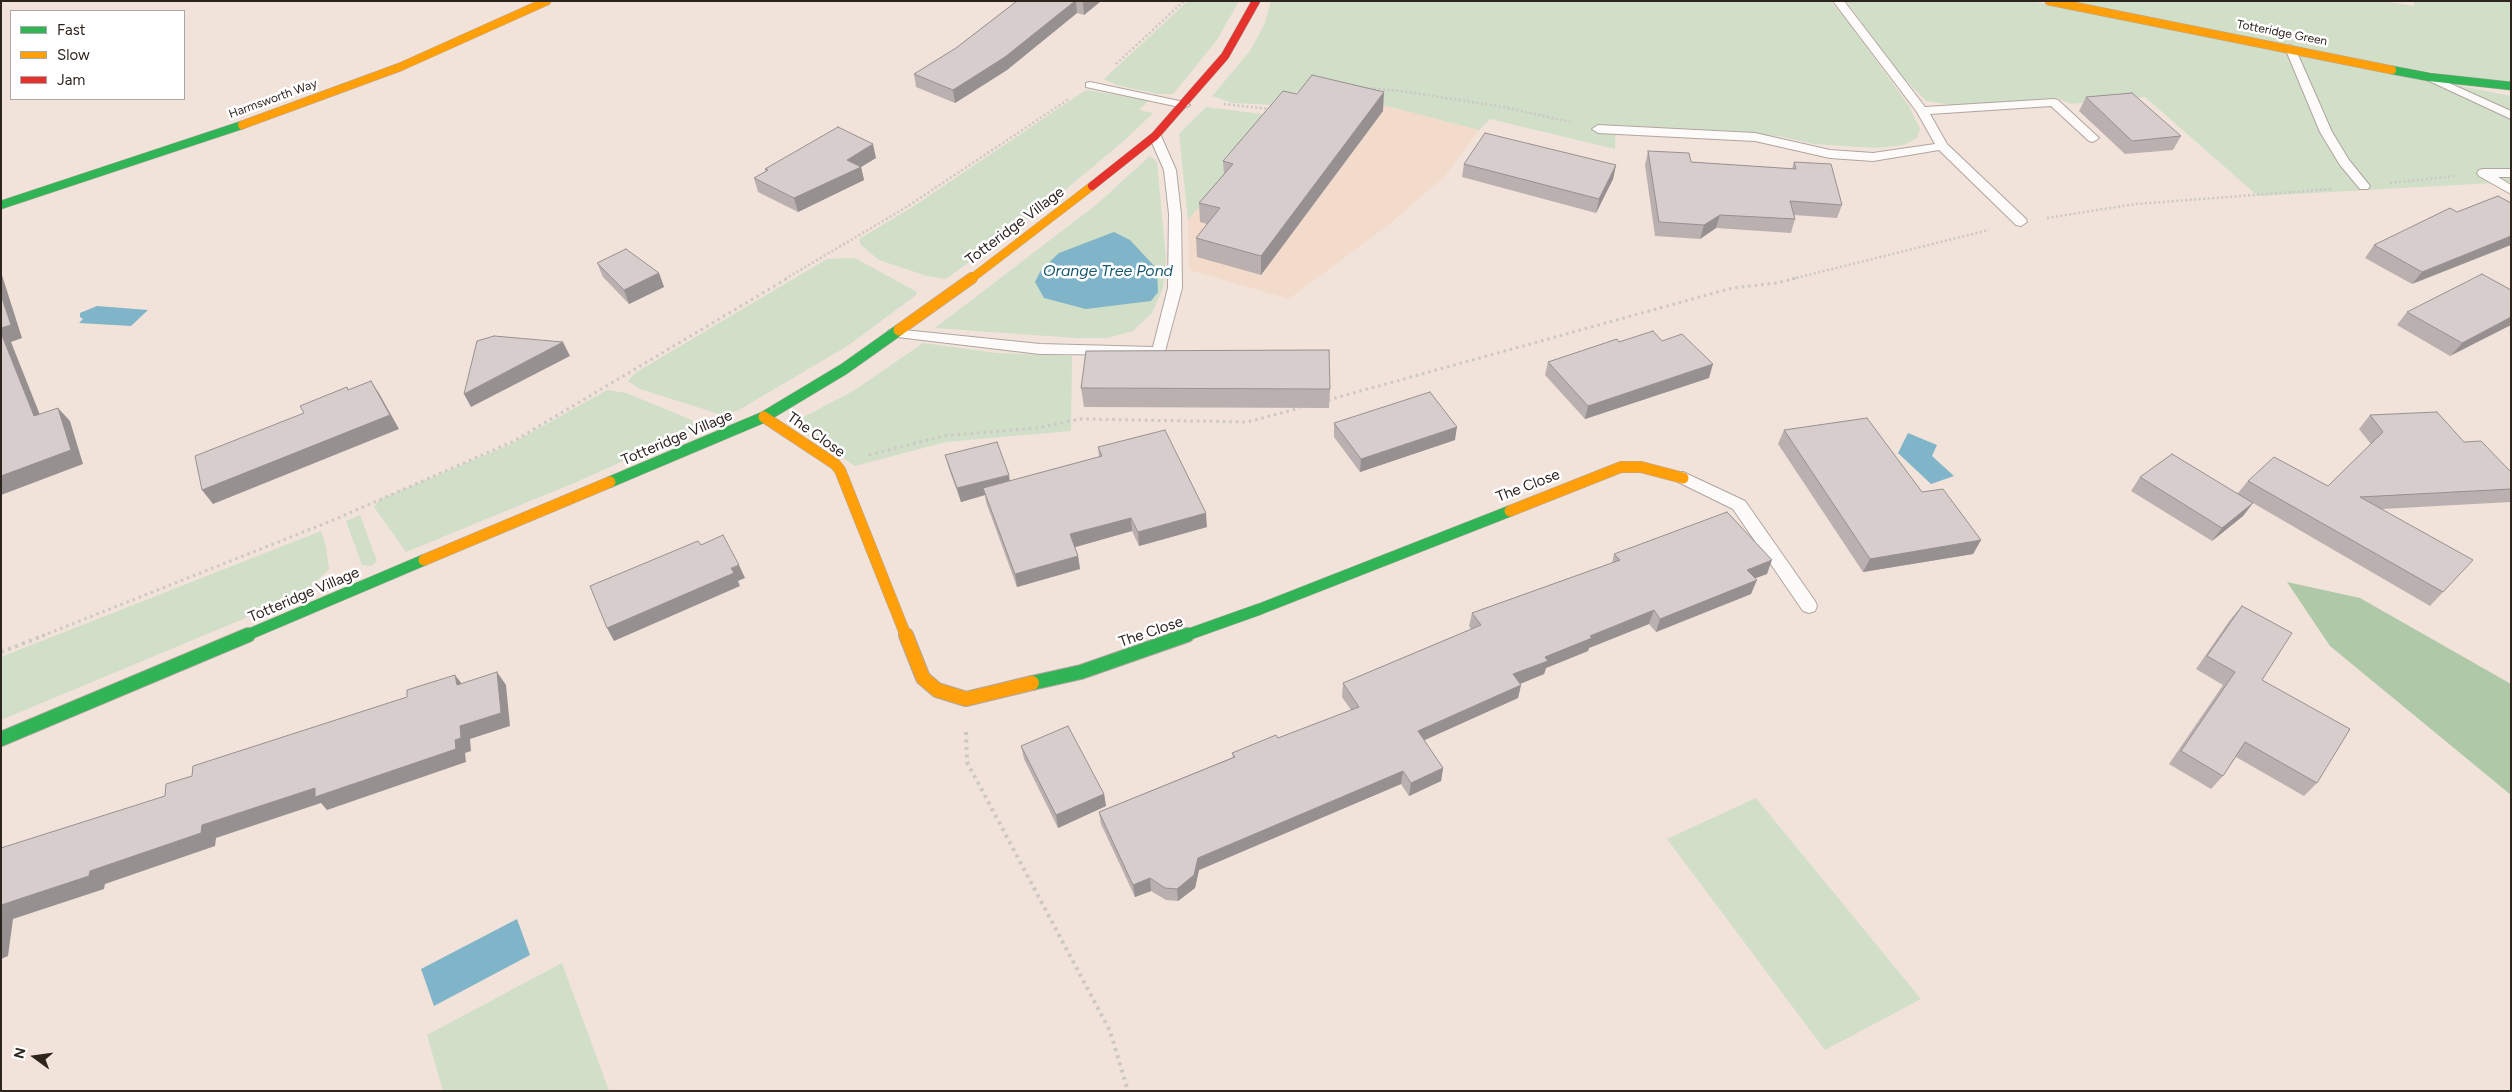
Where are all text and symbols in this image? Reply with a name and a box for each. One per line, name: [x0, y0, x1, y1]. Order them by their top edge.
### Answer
legend: [10, 10, 185, 100]
street label: Totteridge Green: [2236, 17, 2328, 49]
text: Fast: [57, 21, 85, 39]
text: Slow: [57, 46, 90, 64]
text: Jam: [57, 71, 85, 89]
street label: Harmsworth Way: [227, 76, 319, 122]
street label: Totteridge Village: [962, 183, 1068, 269]
water label: Orange Tree Pond: [1043, 261, 1173, 281]
street label: Totteridge Village: [619, 407, 735, 469]
street label: The Close: [784, 409, 848, 461]
street label: The Close: [1494, 466, 1562, 506]
street label: Totteridge Village: [246, 564, 362, 626]
street label: The Close: [1117, 613, 1185, 651]
north arrow: [10, 1032, 60, 1082]
text: N: [10, 1046, 30, 1061]

